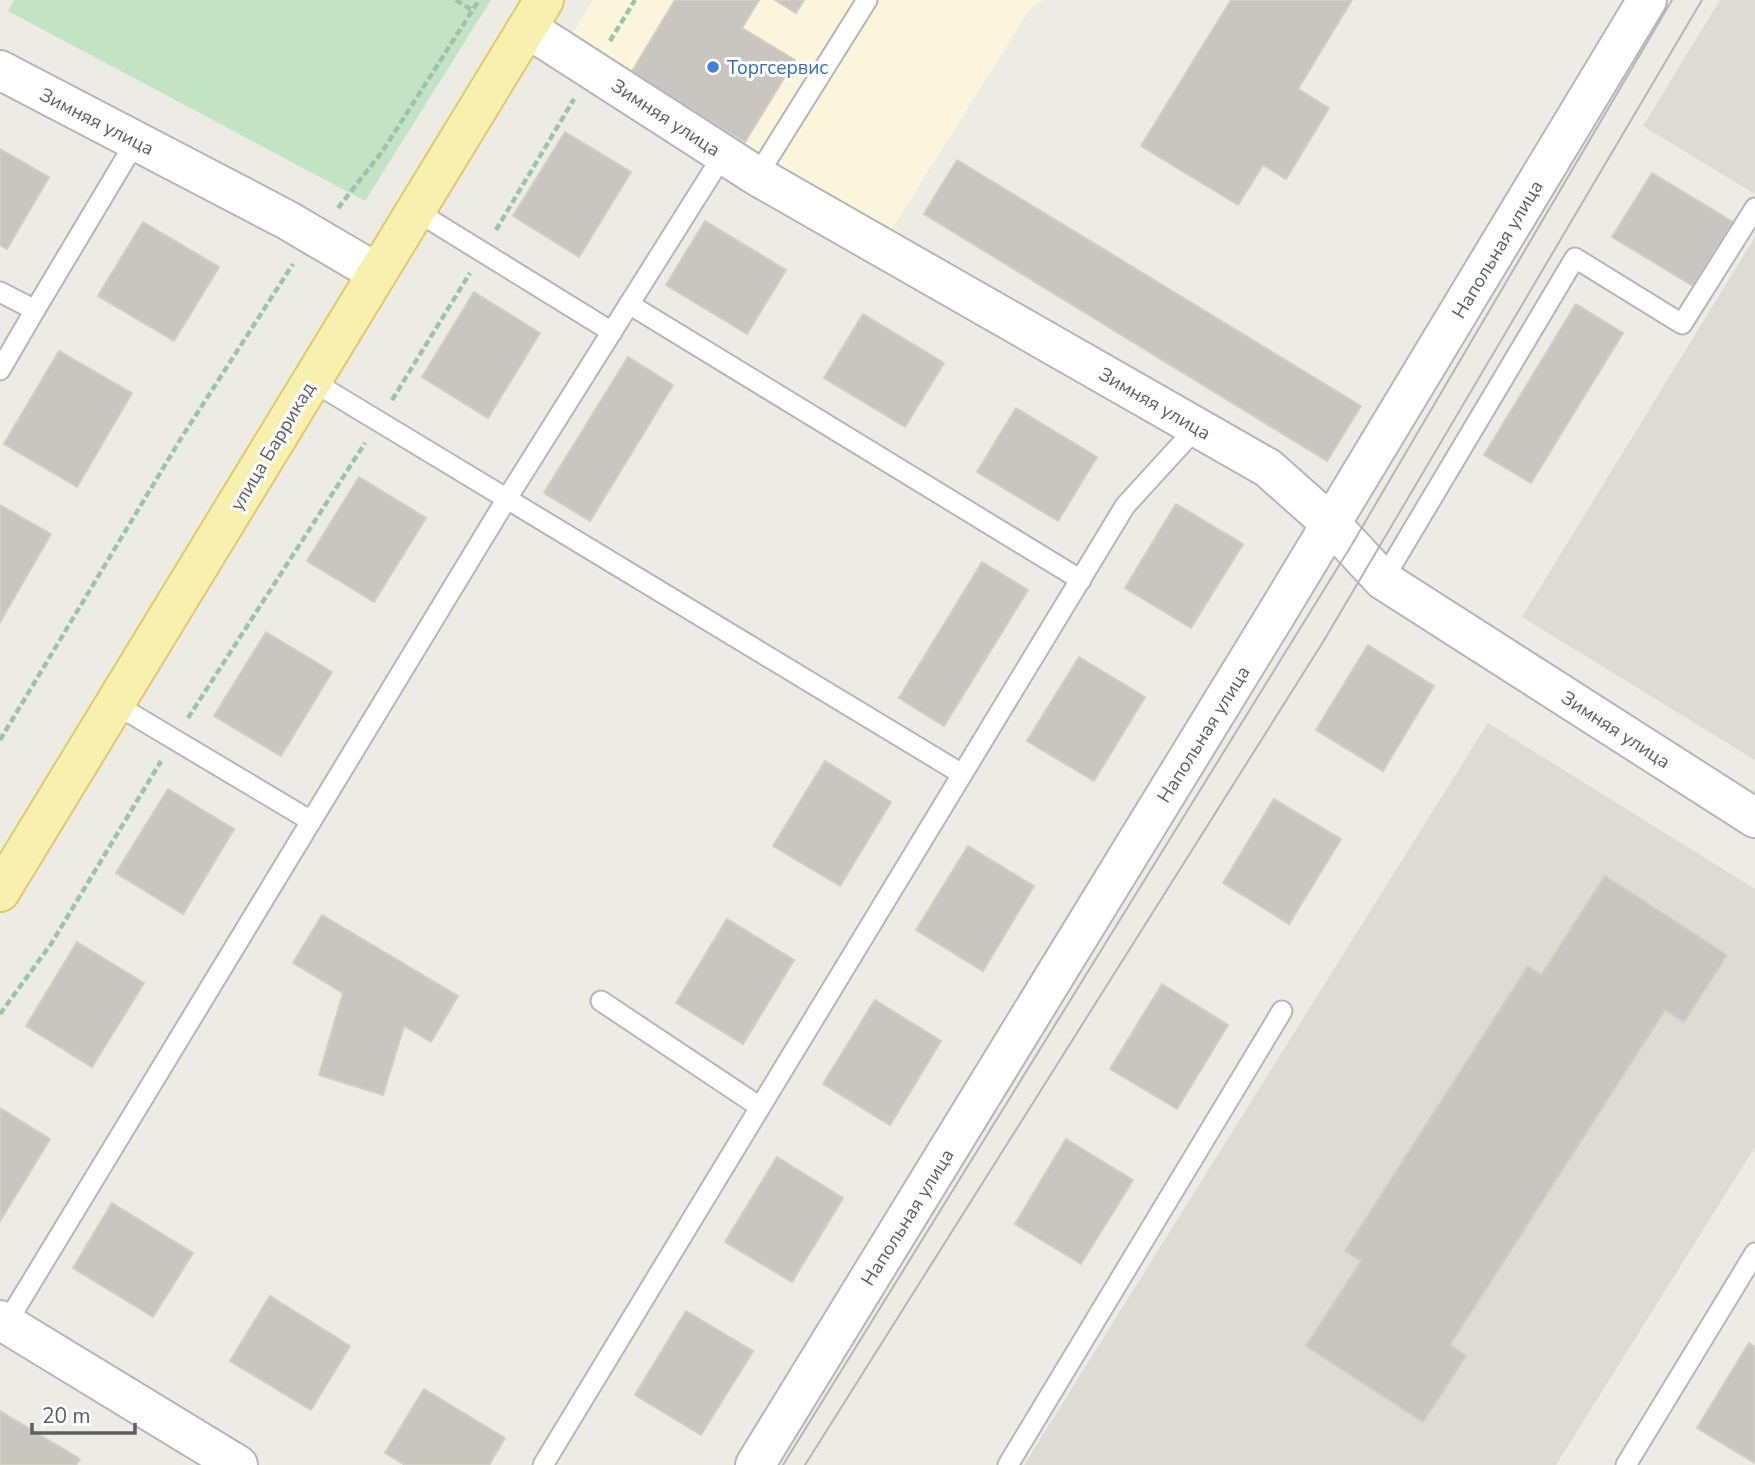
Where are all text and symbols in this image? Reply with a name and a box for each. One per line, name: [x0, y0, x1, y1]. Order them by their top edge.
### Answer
place label: Торгсервис: [727, 55, 828, 81]
marker: Торгсервис: [705, 59, 721, 75]
street label: Зимняя улица: [606, 73, 725, 163]
street label: Зимняя улица: [35, 82, 158, 162]
street label: Напольная улица: [1446, 176, 1549, 323]
street label: Зимняя улица: [1094, 361, 1215, 446]
street label: улица Баррикад: [224, 377, 322, 516]
street label: Напольная улица: [1151, 661, 1256, 808]
street label: Зимняя улица: [1556, 685, 1675, 775]
street label: Напольная улица: [855, 1144, 960, 1291]
scale bar: [32, 1392, 135, 1436]
text: 20 m: [42, 1402, 91, 1430]

